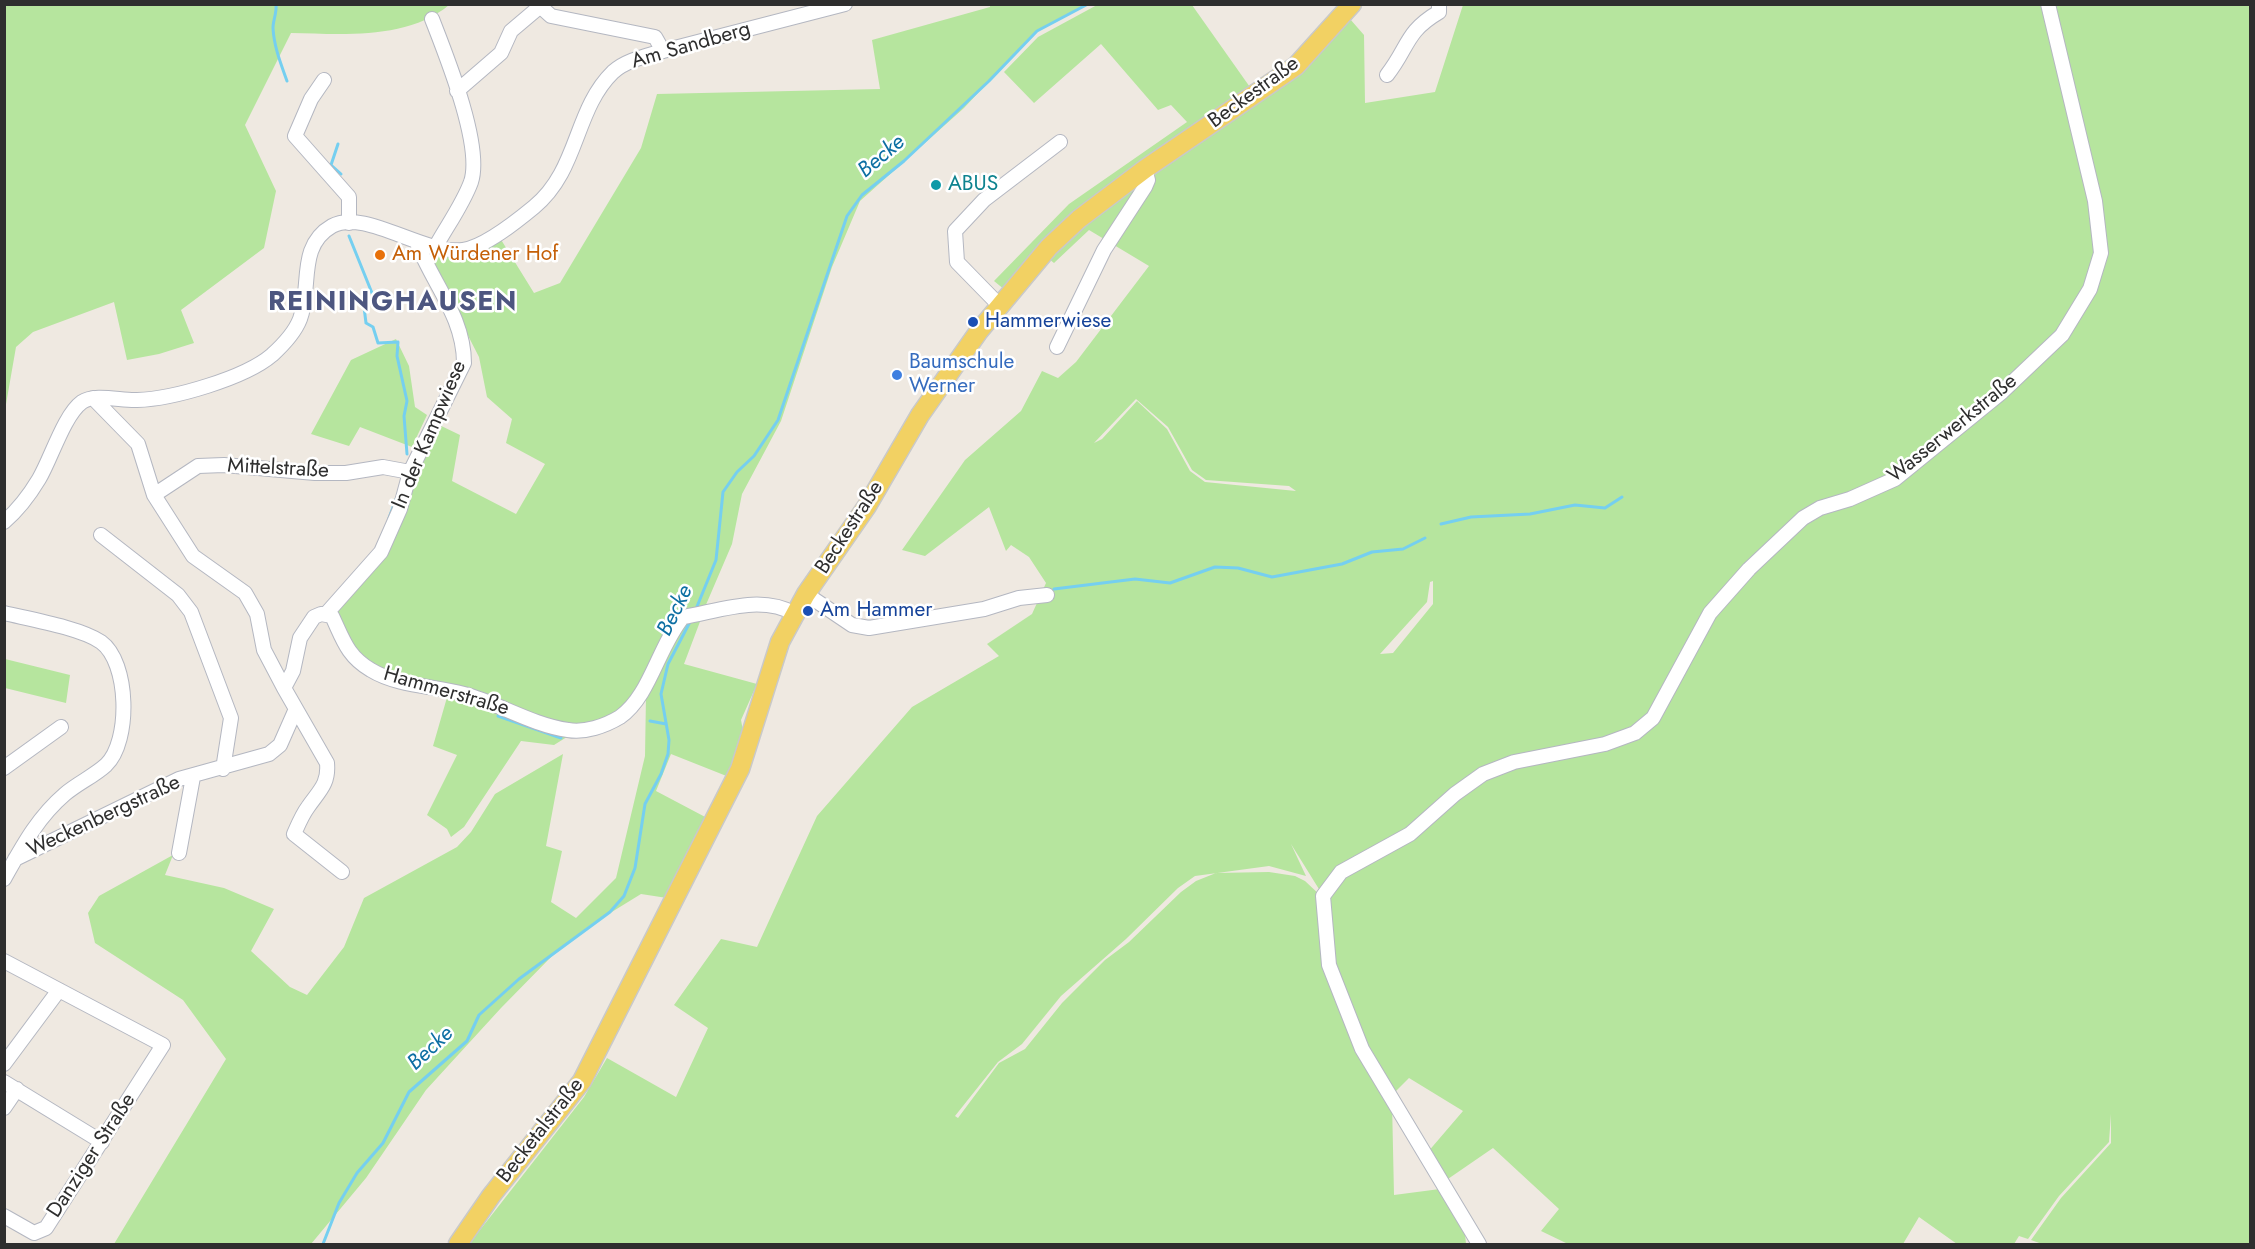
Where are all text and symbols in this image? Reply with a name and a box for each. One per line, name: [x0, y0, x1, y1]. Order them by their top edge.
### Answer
street label: Am Sandberg: [629, 17, 753, 75]
street label: Beckestraße: [1204, 52, 1304, 134]
water label: Becke: [853, 130, 911, 184]
place label: ABUS: [948, 172, 998, 198]
marker: ABUS: [929, 178, 943, 192]
place label: Am Würdener Hof: [392, 242, 558, 268]
marker: Am Würdener Hof: [373, 248, 387, 262]
district label: REININGHAUSEN: [268, 287, 518, 319]
place label: Hammerwiese: [985, 309, 1111, 335]
marker: Hammerwiese: [966, 315, 980, 329]
place label: Baumschule Werner: [909, 350, 1014, 400]
street label: In der Kampwiese: [387, 357, 473, 513]
marker: Baumschule Werner: [890, 368, 904, 382]
street label: Wasserwerkstraße: [1883, 369, 2023, 489]
street label: Mittelstraße: [227, 454, 329, 484]
street label: Beckestraße: [811, 477, 889, 579]
water label: Becke: [652, 581, 700, 641]
place label: Am Hammer: [820, 598, 932, 624]
marker: Am Hammer: [801, 604, 815, 618]
street label: Hammerstraße: [380, 662, 512, 722]
street label: Weckenbergstraße: [24, 771, 184, 863]
water label: Becke: [403, 1021, 459, 1077]
street label: Becketalstraße: [492, 1074, 590, 1188]
street label: Danziger Straße: [42, 1089, 142, 1223]

